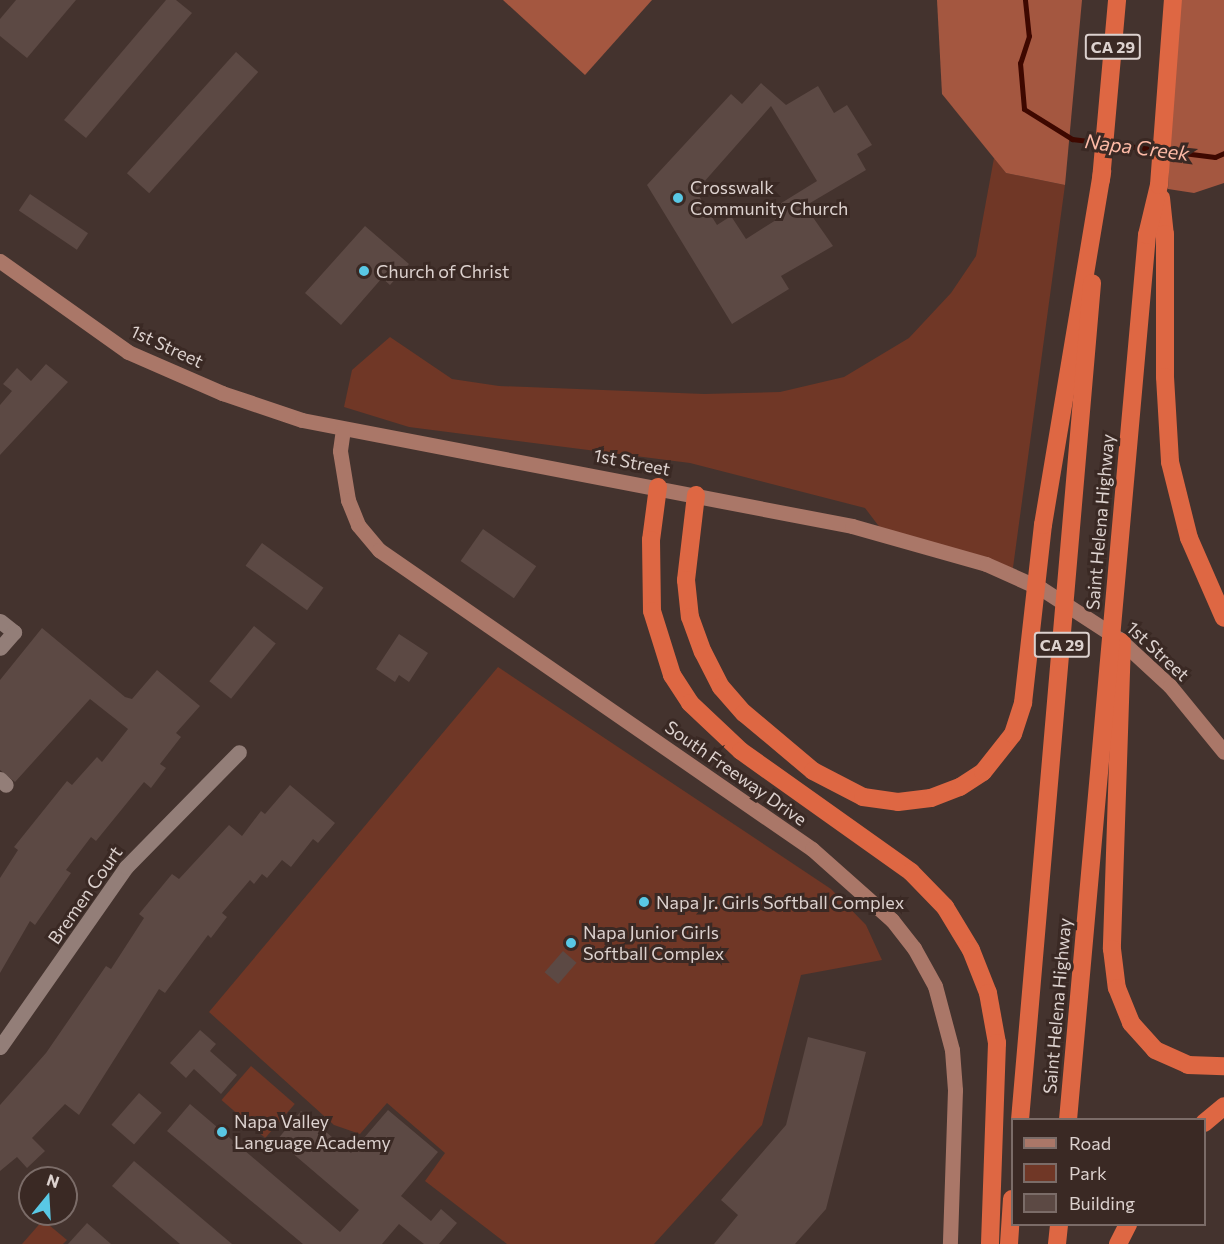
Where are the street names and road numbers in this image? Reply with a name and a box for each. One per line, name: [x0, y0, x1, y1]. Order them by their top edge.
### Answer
road number: CA 29: [1084, 34, 1142, 60]
street label: 1st Street: [127, 320, 207, 372]
street label: Saint Helena Highway: [1082, 433, 1118, 611]
street label: 1st Street: [592, 444, 672, 480]
street label: 1st Street: [1122, 617, 1194, 685]
road number: CA 29: [1034, 632, 1090, 658]
street label: South Freeway Drive: [661, 716, 811, 830]
street label: Bremen Court: [43, 842, 127, 948]
street label: Saint Helena Highway: [1039, 917, 1075, 1095]

